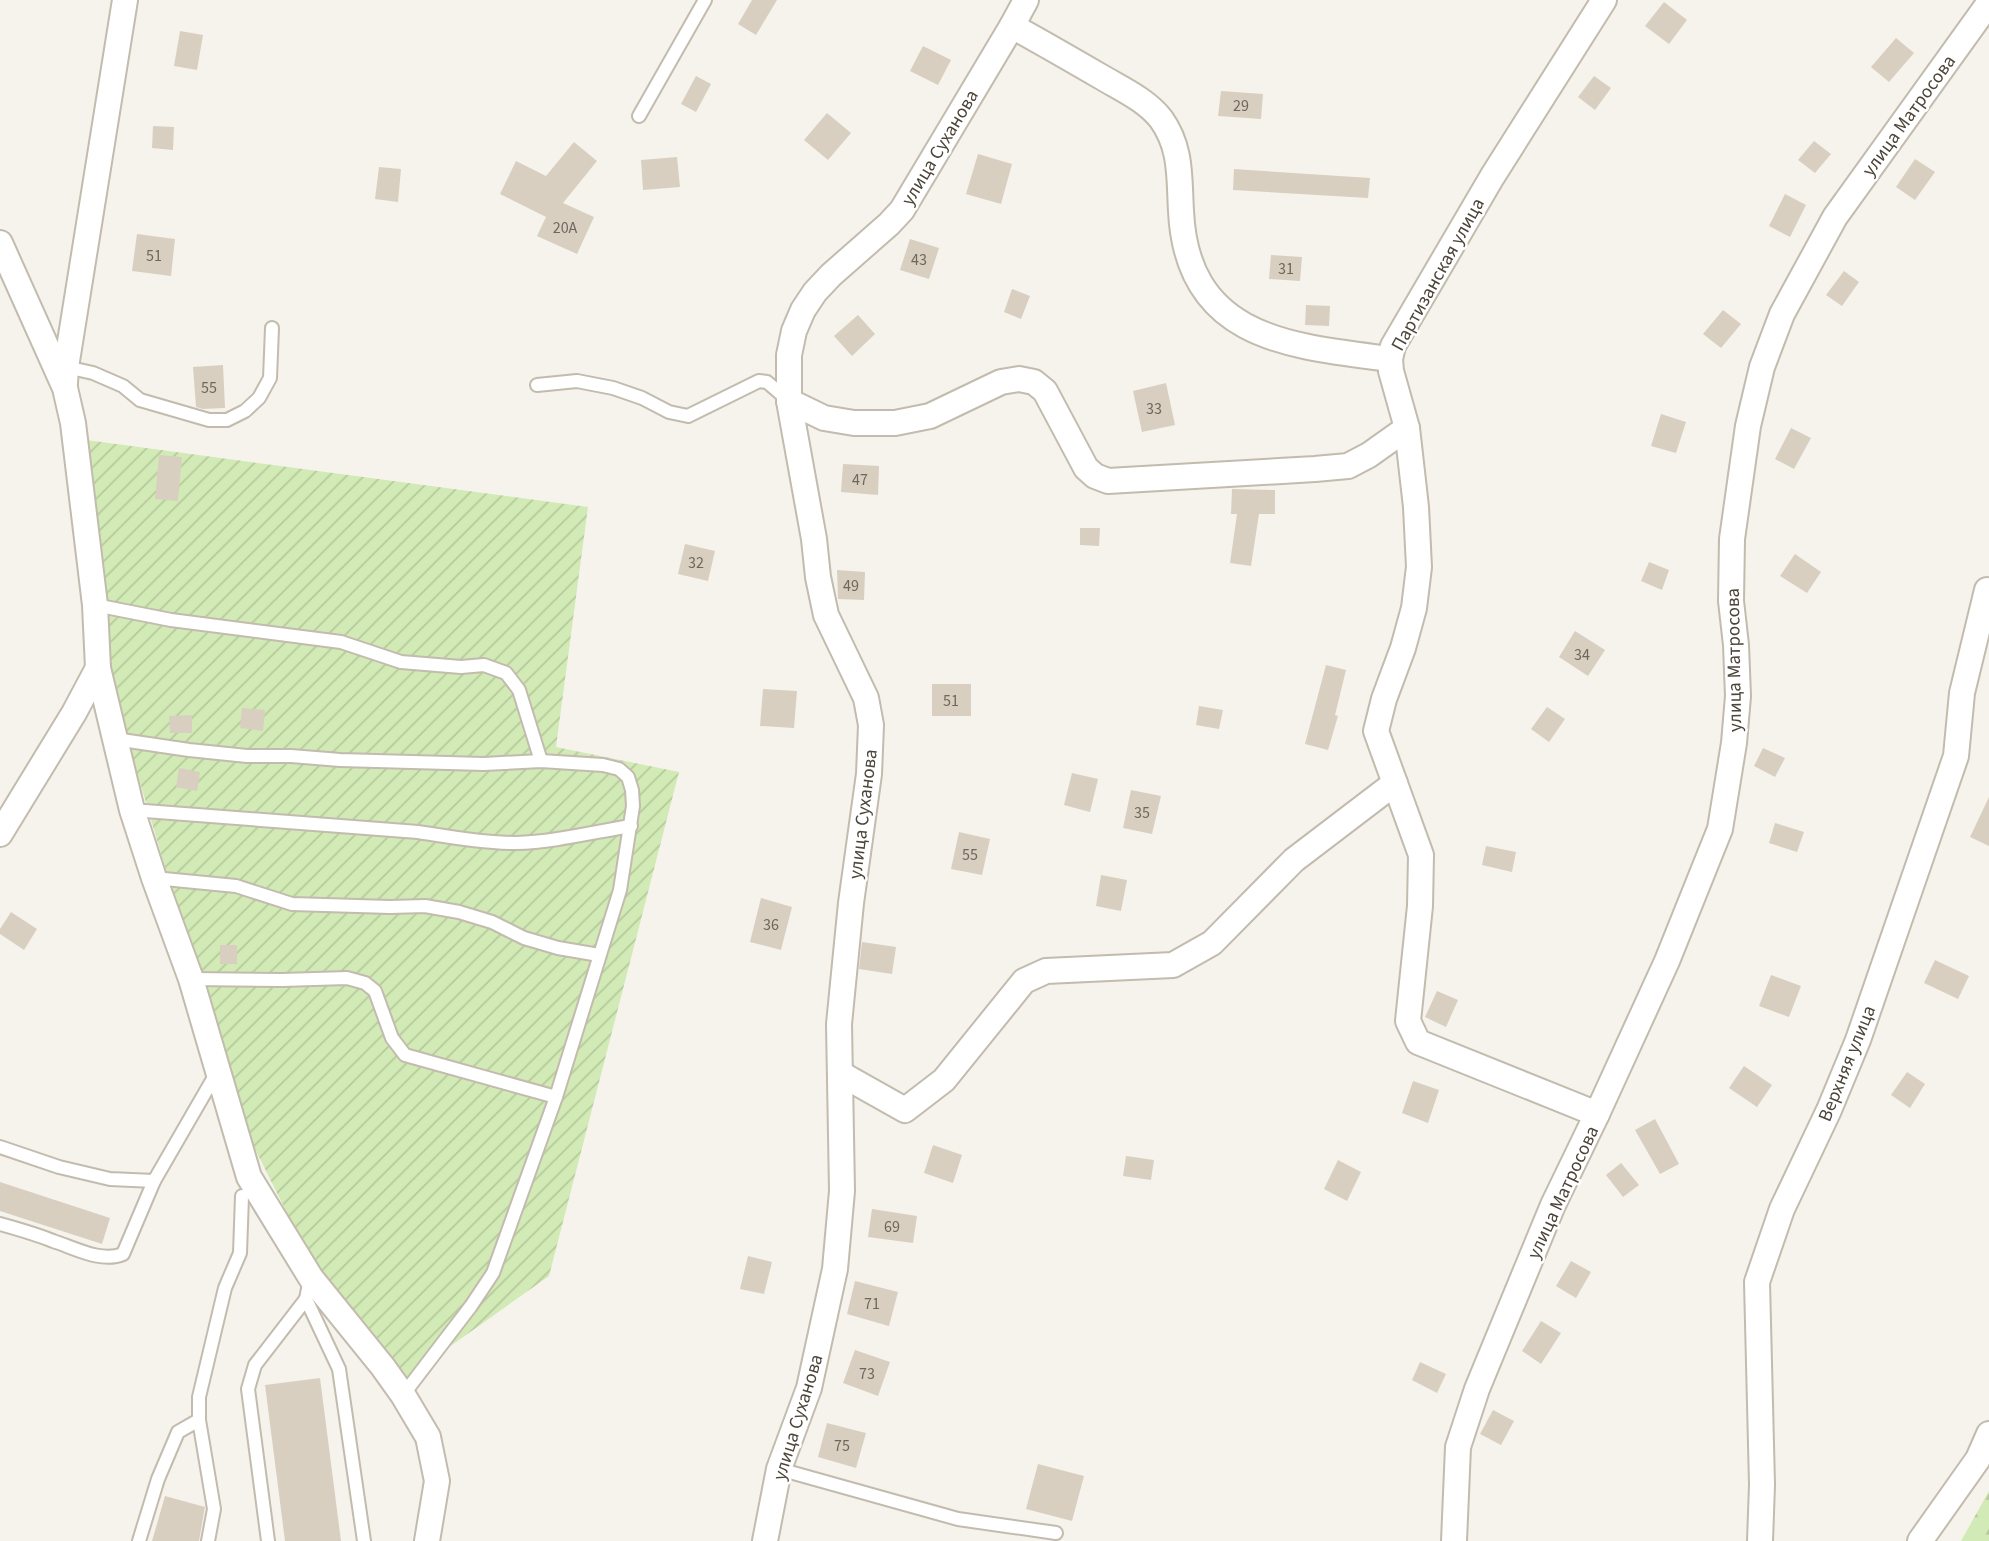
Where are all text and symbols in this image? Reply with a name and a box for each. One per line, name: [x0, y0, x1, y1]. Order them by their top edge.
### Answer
street label: улица Матросова: [1856, 50, 1962, 182]
street label: улица Суханова: [895, 85, 986, 211]
house number: 29: [1233, 95, 1249, 117]
street label: Партизанская улица: [1385, 193, 1492, 356]
house number: 20А: [553, 217, 578, 239]
house number: 51: [146, 245, 162, 267]
house number: 43: [911, 249, 927, 271]
house number: 31: [1278, 258, 1294, 280]
house number: 55: [201, 377, 217, 399]
house number: 33: [1146, 398, 1162, 420]
house number: 47: [852, 469, 868, 491]
house number: 32: [688, 552, 704, 574]
house number: 49: [843, 575, 859, 597]
street label: улица Матросова: [1720, 588, 1749, 732]
house number: 34: [1574, 644, 1590, 666]
house number: 51: [943, 690, 959, 712]
street label: улица Суханова: [842, 748, 885, 881]
house number: 35: [1134, 802, 1150, 824]
house number: 55: [962, 844, 978, 866]
house number: 36: [763, 914, 779, 936]
street label: Верхняя улица: [1812, 1001, 1883, 1126]
street label: улица Матросова: [1521, 1122, 1606, 1264]
house number: 69: [884, 1216, 900, 1238]
house number: 71: [864, 1293, 880, 1315]
street label: улица Суханова: [766, 1351, 830, 1484]
house number: 73: [859, 1363, 875, 1385]
house number: 75: [834, 1435, 850, 1457]

